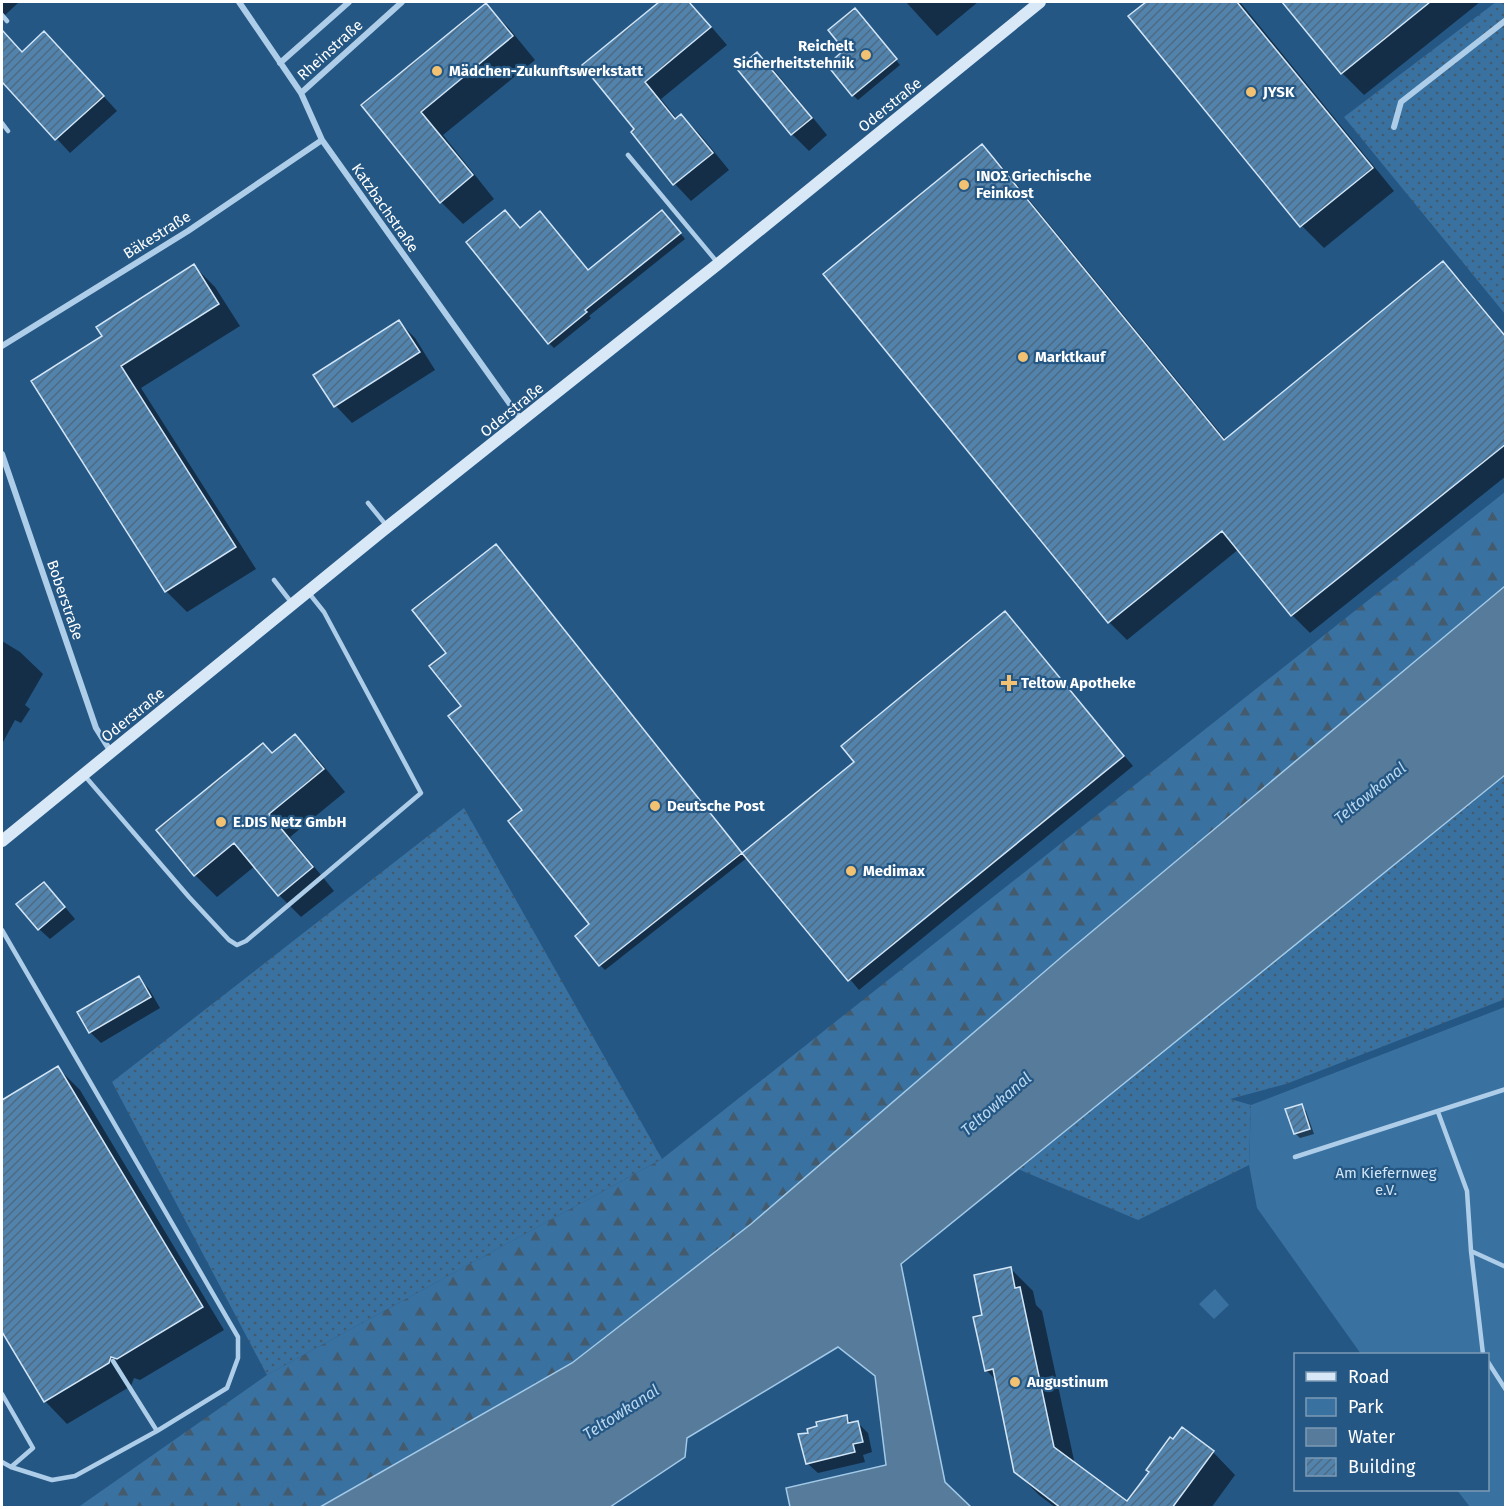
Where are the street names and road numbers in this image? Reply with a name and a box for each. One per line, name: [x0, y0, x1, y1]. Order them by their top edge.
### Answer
street label: Rheinstraße: [294, 16, 366, 84]
street label: Oderstraße: [855, 74, 925, 136]
street label: Katzbachstraße: [348, 160, 422, 256]
street label: Bäkestraße: [120, 207, 194, 263]
street label: Oderstraße: [477, 379, 547, 441]
street label: Boberstraße: [43, 558, 87, 642]
street label: Oderstraße: [98, 684, 168, 746]

